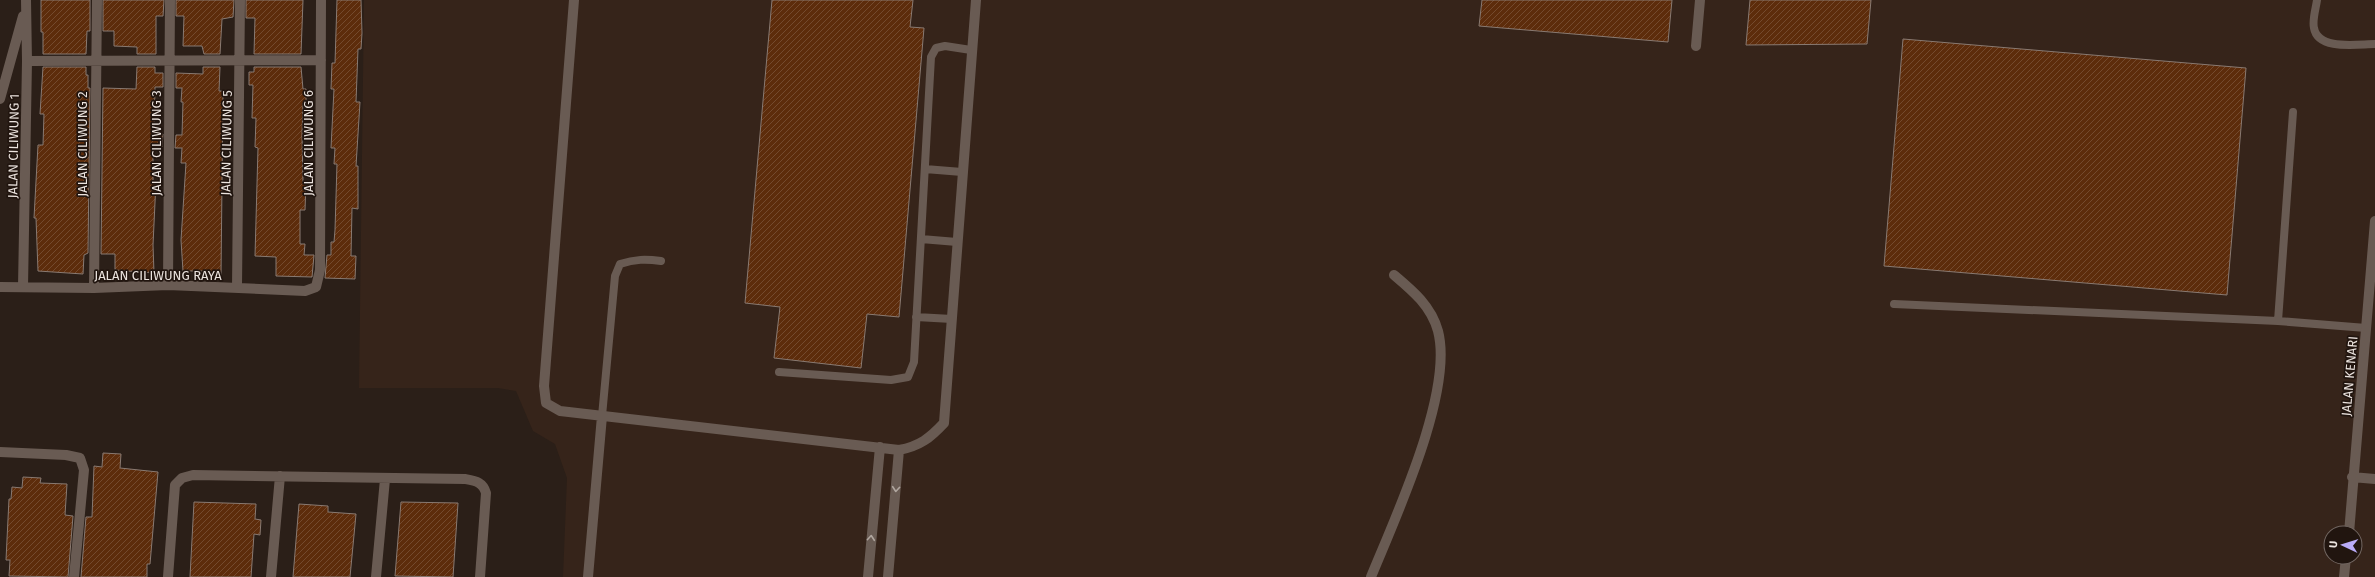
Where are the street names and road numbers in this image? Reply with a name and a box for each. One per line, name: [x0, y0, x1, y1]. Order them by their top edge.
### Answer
street label: JALAN CILIWUNG 3: [149, 90, 164, 196]
street label: JALAN CILIWUNG 5: [218, 90, 235, 196]
street label: JALAN CILIWUNG 6: [301, 90, 316, 196]
street label: JALAN CILIWUNG 2: [75, 91, 90, 197]
street label: JALAN CILIWUNG 1: [5, 94, 22, 198]
street label: JALAN CILIWUNG RAYA: [94, 268, 222, 283]
street label: JALAN KENARI: [2339, 335, 2360, 417]

